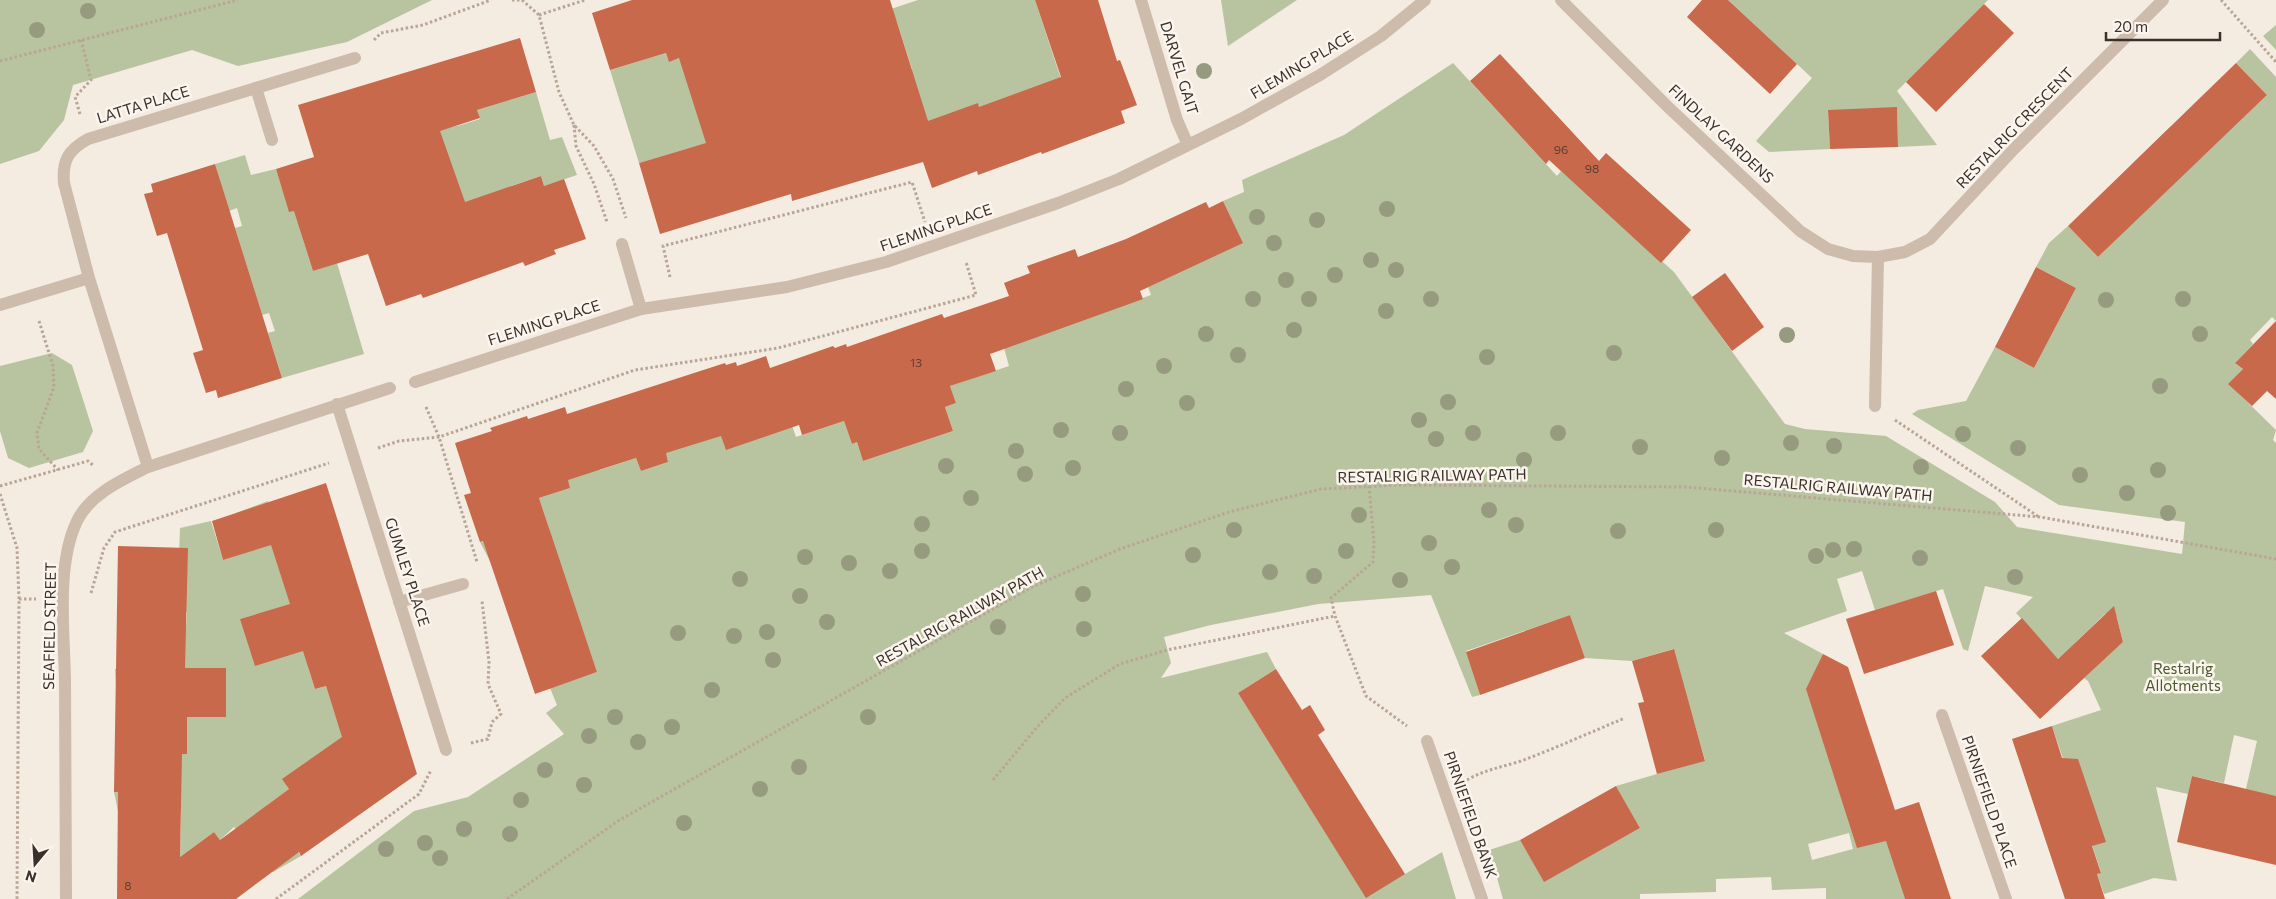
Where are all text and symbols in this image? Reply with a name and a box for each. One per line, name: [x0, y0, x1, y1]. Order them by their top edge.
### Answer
scale bar: [2106, 10, 2220, 42]
text: 20 m: [2114, 17, 2148, 35]
street label: DARVEL GAIT: [1157, 19, 1203, 117]
street label: FLEMING PLACE: [1247, 26, 1356, 102]
street label: RESTALRIG CRESCENT: [1952, 63, 2077, 191]
street label: FINDLAY GARDENS: [1665, 80, 1778, 187]
street label: LATTA PLACE: [94, 81, 191, 127]
house number: 96: [1554, 142, 1568, 156]
house number: 98: [1585, 161, 1599, 175]
street label: FLEMING PLACE: [877, 199, 994, 255]
street label: FLEMING PLACE: [485, 295, 602, 349]
house number: 13: [910, 355, 922, 369]
street label: RESTALRIG RAILWAY PATH: [1337, 464, 1527, 486]
street label: RESTALRIG RAILWAY PATH: [1743, 470, 1933, 504]
street label: GUMLEY PLACE: [382, 515, 434, 628]
street label: SEAFIELD STREET: [39, 561, 59, 690]
street label: RESTALRIG RAILWAY PATH: [872, 562, 1047, 670]
park label: Restalrig Allotments: [2145, 659, 2221, 694]
street label: PIRNIEFIELD PLACE: [1959, 733, 2021, 871]
street label: PIRNIEFIELD BANK: [1441, 749, 1501, 881]
north arrow: [10, 839, 60, 889]
text: N: [23, 867, 38, 887]
house number: 8: [124, 878, 132, 892]

